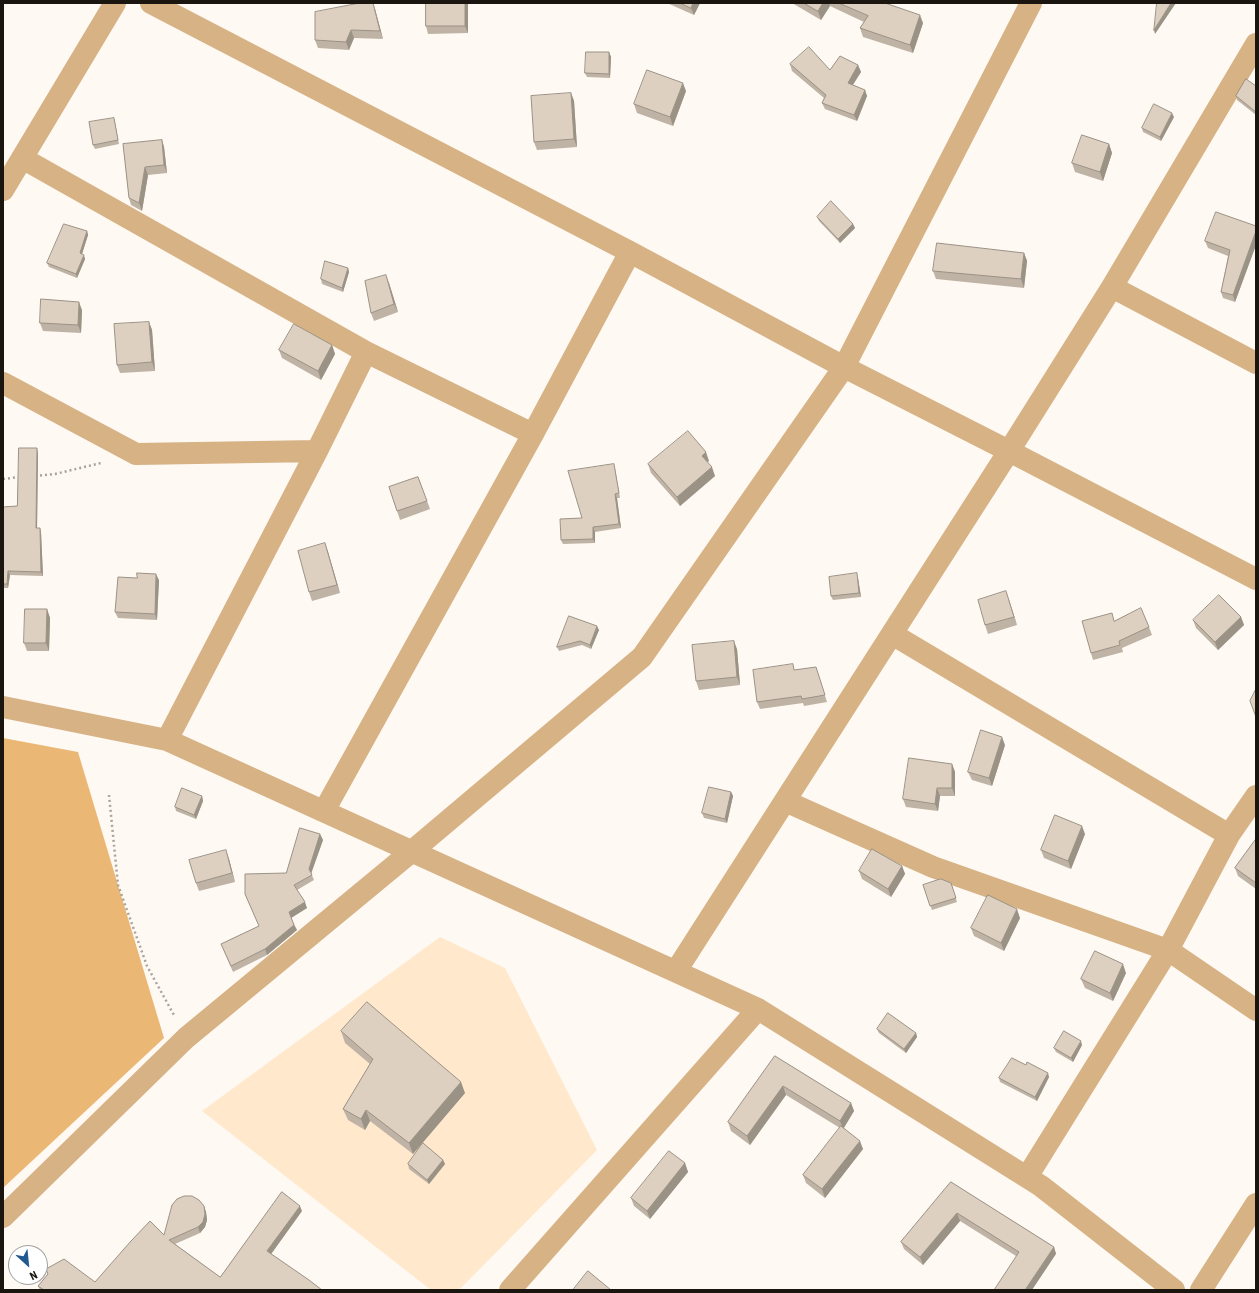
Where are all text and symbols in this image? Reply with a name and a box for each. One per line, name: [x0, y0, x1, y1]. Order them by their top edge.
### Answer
north arrow: [8, 1245, 48, 1285]
text: N: [27, 1268, 39, 1283]

